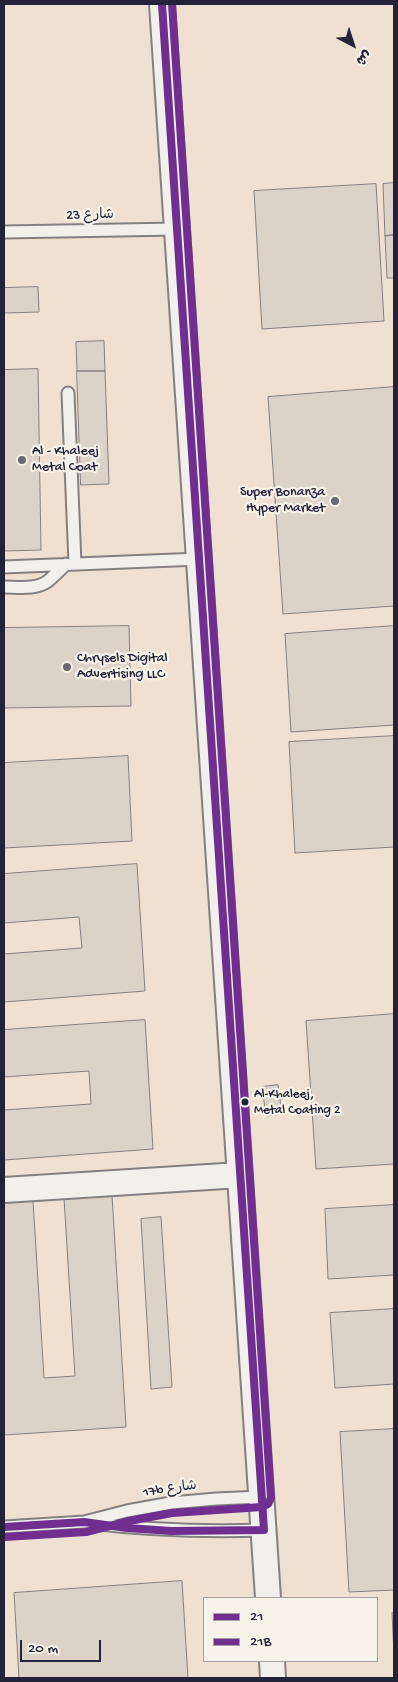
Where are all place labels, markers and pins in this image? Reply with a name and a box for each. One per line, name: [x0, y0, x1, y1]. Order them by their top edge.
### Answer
place label: Al - Khaleej Metal Coat: [32, 444, 99, 477]
marker: Al - Khaleej Metal Coat: [16, 454, 28, 466]
place label: Super Bonanza Hyper Market: [240, 485, 325, 518]
marker: Super Bonanza Hyper Market: [329, 495, 341, 507]
place label: Chrysels Digital Advertising LLC: [77, 651, 168, 684]
marker: Chrysels Digital Advertising LLC: [61, 661, 73, 673]
place label: Al-Khaleej, Metal Coating 2: [254, 1087, 340, 1118]
marker: Al-Khaleej, Metal Coating 2: [240, 1097, 250, 1107]

